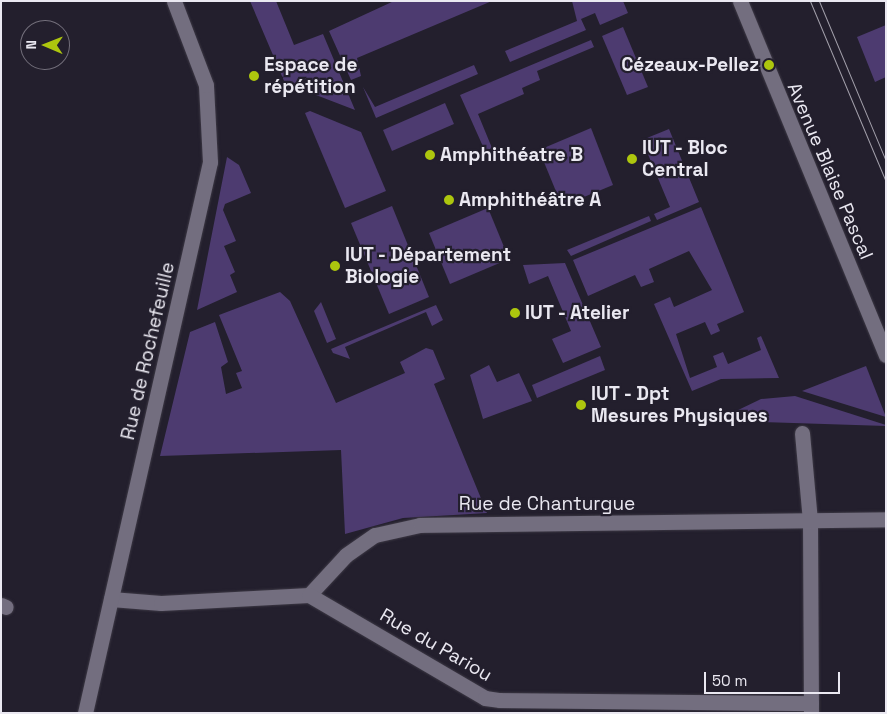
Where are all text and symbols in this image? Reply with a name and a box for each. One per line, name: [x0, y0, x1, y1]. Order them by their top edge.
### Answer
north arrow: [20, 20, 70, 70]
text: N: [22, 40, 40, 50]
place label: Espace de répétition: [264, 54, 357, 98]
place label: Cézeaux-Pellez: [621, 54, 759, 76]
marker: Cézeaux-Pellez: [763, 59, 775, 71]
marker: Espace de répétition: [248, 70, 260, 82]
street label: Avenue Blaise Pascal: [782, 79, 878, 263]
place label: IUT - Bloc Central: [642, 137, 729, 181]
place label: Amphithéatre B: [440, 144, 583, 166]
marker: Amphithéatre B: [424, 149, 436, 161]
marker: IUT - Bloc Central: [626, 153, 638, 165]
place label: Amphithéâtre A: [459, 189, 601, 211]
marker: Amphithéâtre A: [443, 194, 455, 206]
place label: IUT - Département Biologie: [345, 244, 513, 288]
street label: Rue de Rochefeuille: [116, 260, 180, 442]
marker: IUT - Département Biologie: [329, 260, 341, 272]
place label: IUT - Atelier: [525, 302, 631, 324]
marker: IUT - Atelier: [509, 307, 521, 319]
place label: IUT - Dpt Mesures Physiques: [591, 383, 768, 427]
marker: IUT - Dpt Mesures Physiques: [575, 399, 587, 411]
street label: Rue de Chanturgue: [459, 493, 635, 515]
street label: Rue du Pariou: [376, 604, 496, 686]
scale bar: [707, 662, 843, 694]
text: 50 m: [712, 671, 747, 690]

